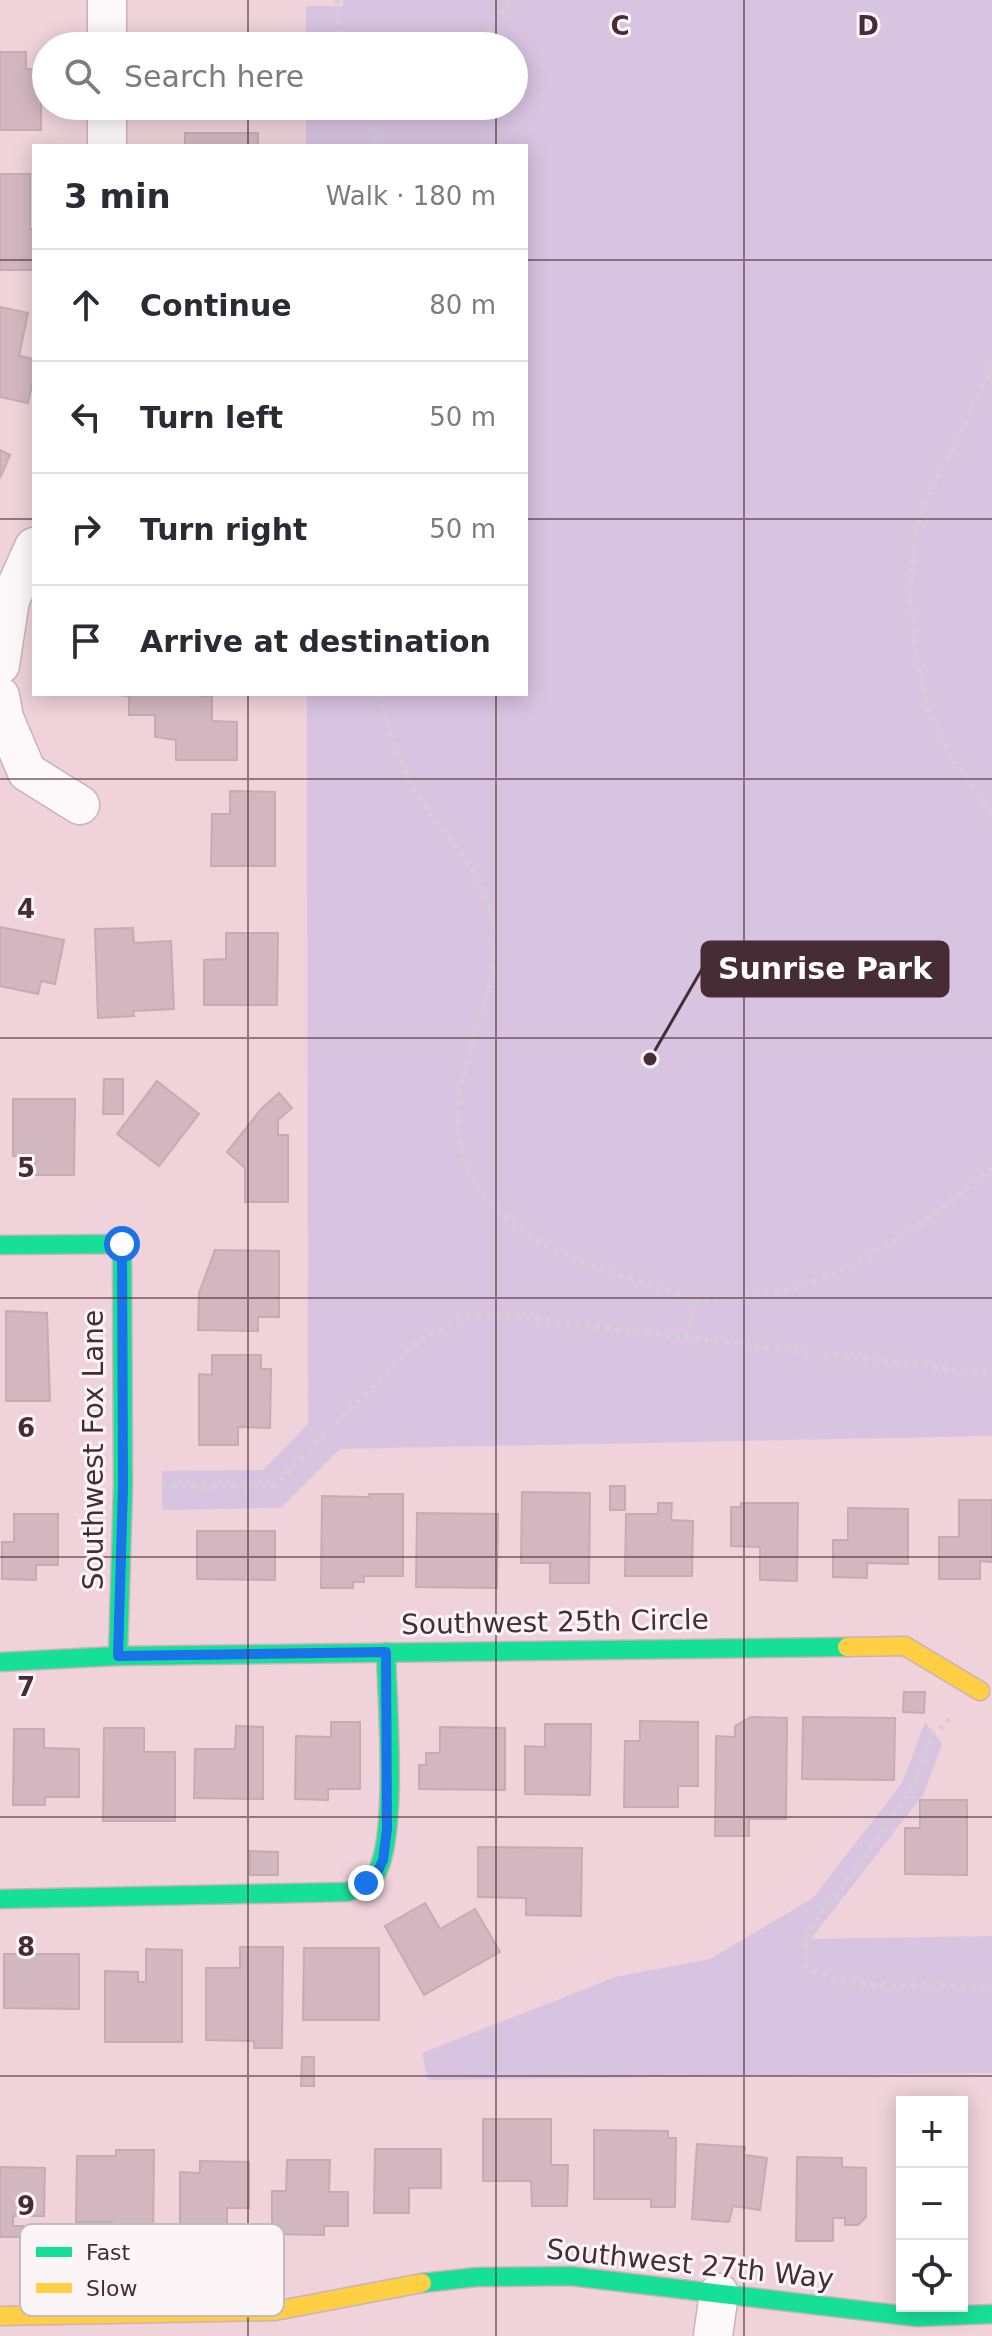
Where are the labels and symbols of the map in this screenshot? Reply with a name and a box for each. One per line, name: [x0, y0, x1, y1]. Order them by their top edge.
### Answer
text: C: [610, 11, 630, 41]
text: D: [857, 11, 879, 41]
text: 4: [17, 894, 35, 924]
callout: Sunrise Park: [702, 942, 948, 996]
text: Sunrise Park: [718, 951, 933, 986]
text: 5: [17, 1153, 35, 1183]
route start: [104, 1226, 140, 1262]
street label: Southwest Fox Lane: [77, 1310, 110, 1590]
text: 6: [17, 1413, 35, 1443]
street label: Southwest 25th Circle: [401, 1603, 709, 1641]
text: 7: [17, 1672, 35, 1702]
route end: [348, 1865, 384, 1901]
text: 8: [17, 1932, 35, 1962]
text: 9: [17, 2191, 35, 2221]
legend: [20, 2224, 284, 2316]
street label: Southwest 27th Way: [545, 2232, 835, 2296]
text: Fast: [86, 2240, 131, 2265]
text: Slow: [86, 2276, 138, 2301]

